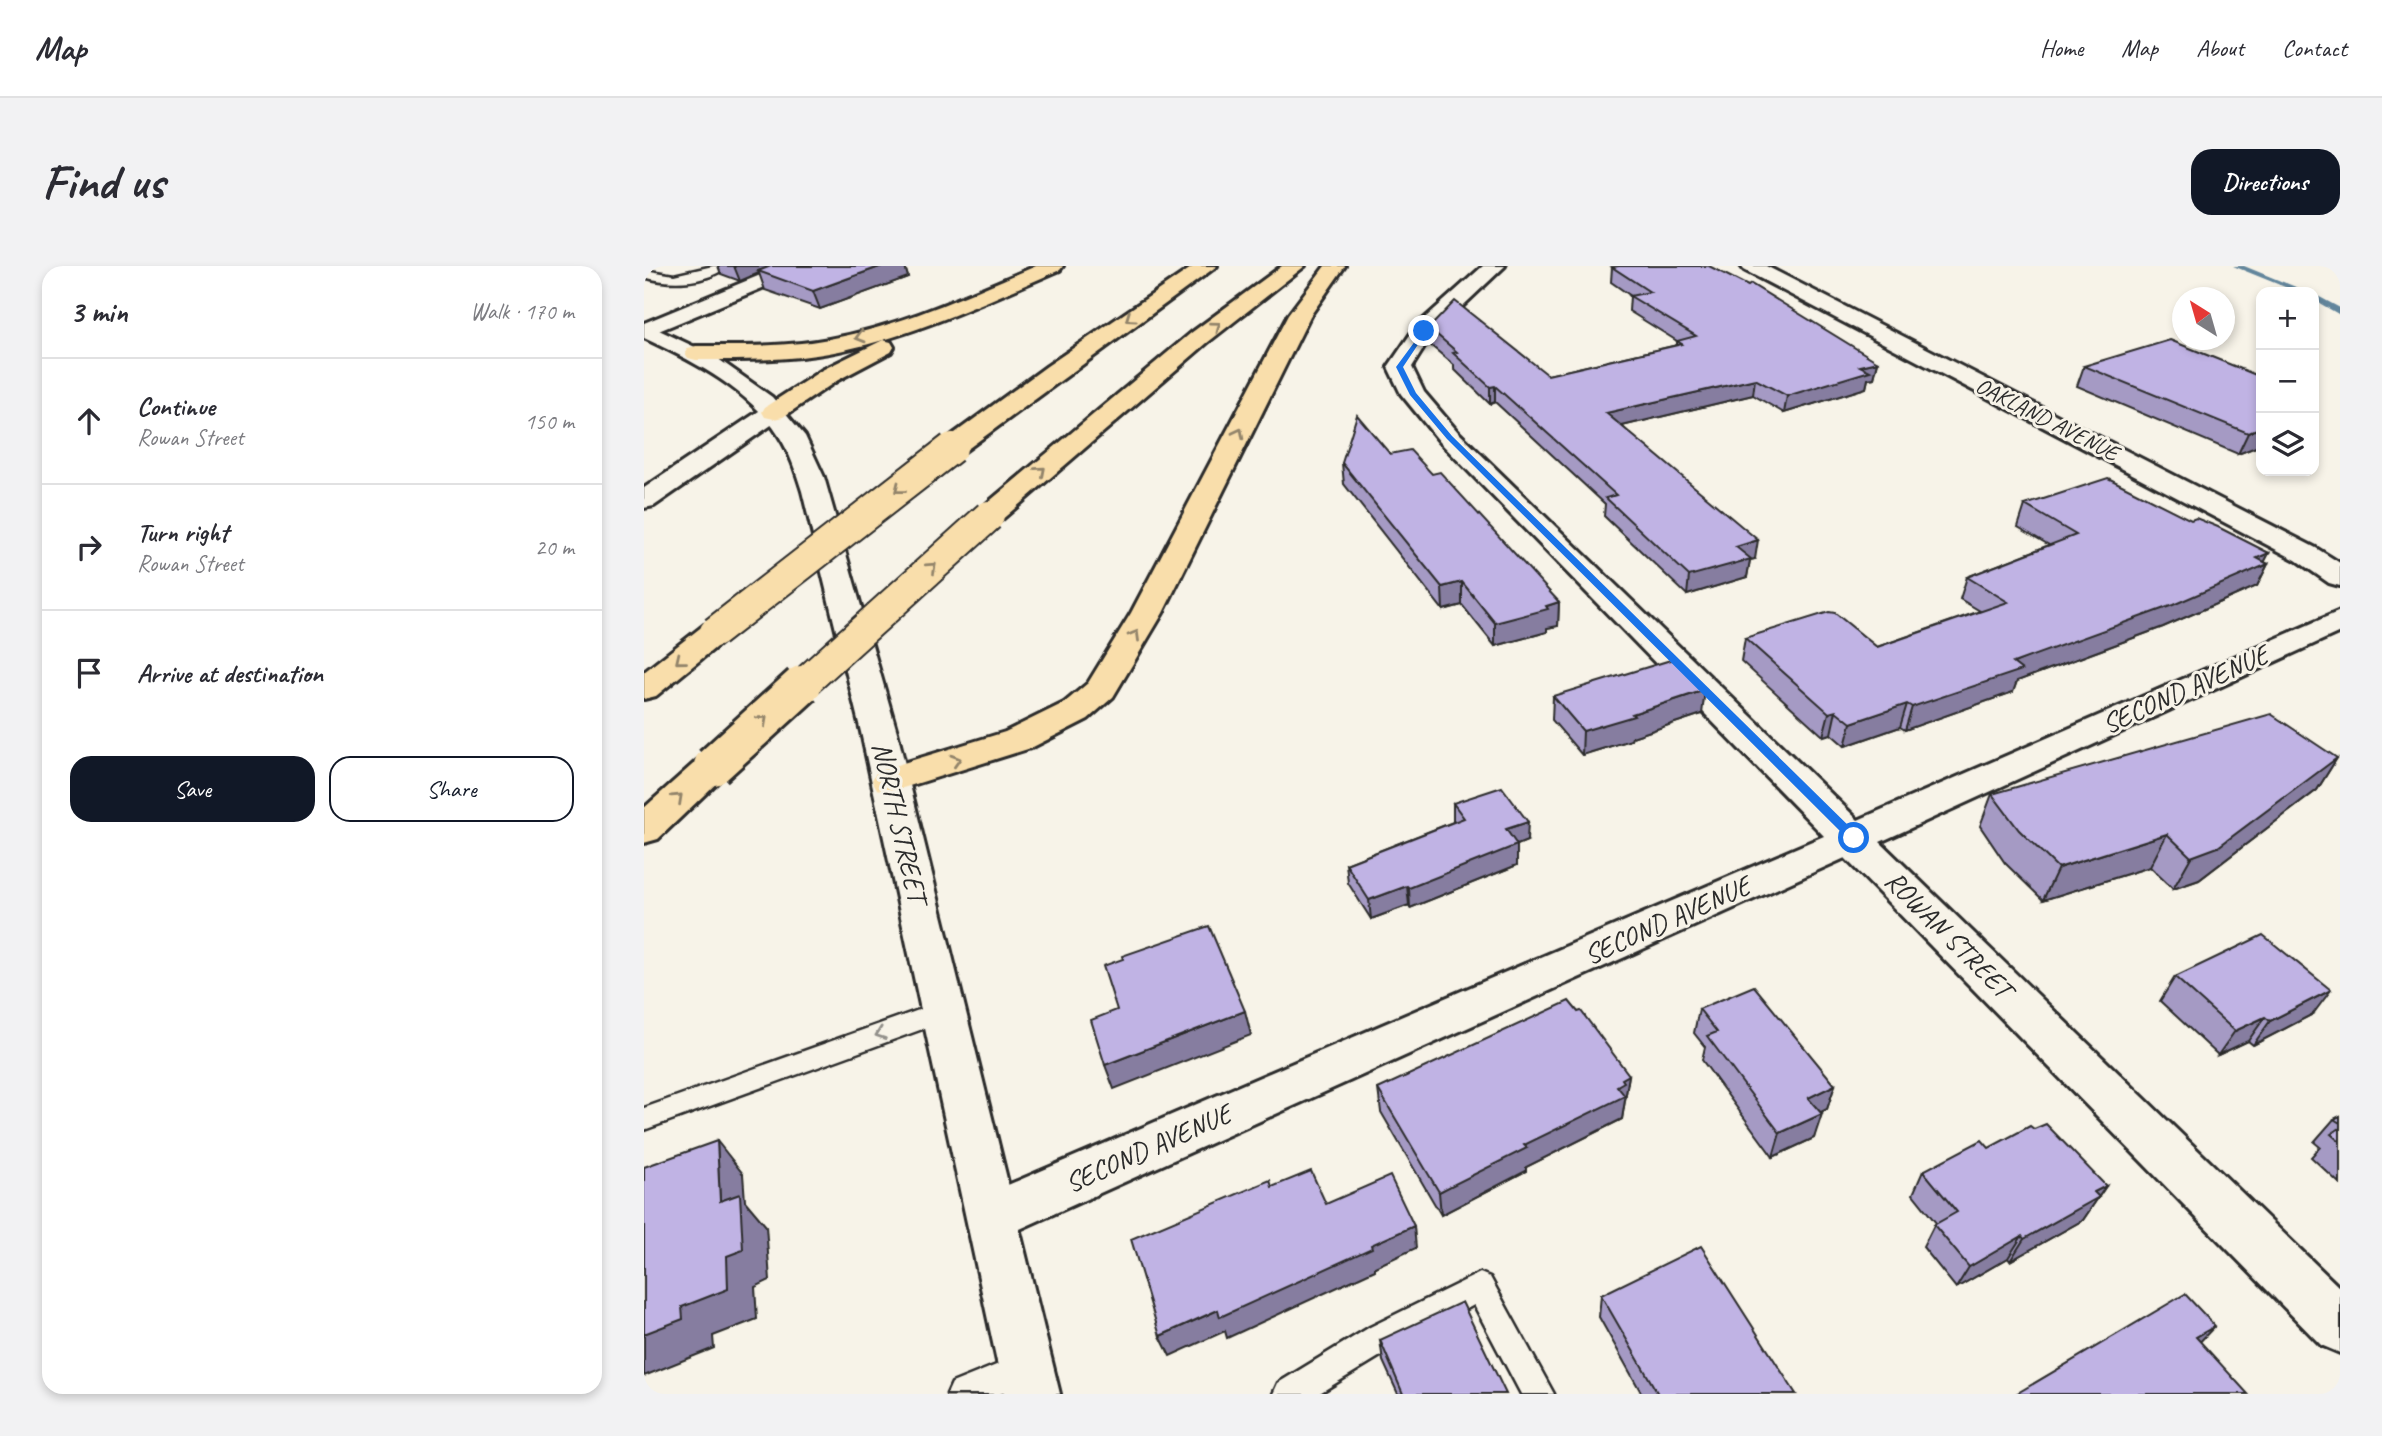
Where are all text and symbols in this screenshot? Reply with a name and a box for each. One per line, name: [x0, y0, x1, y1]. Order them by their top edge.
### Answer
text: Map: [35, 27, 86, 69]
text: Home: [2040, 33, 2083, 63]
text: Map: [2121, 33, 2158, 63]
text: About: [2196, 33, 2244, 63]
text: Contact: [2282, 33, 2347, 63]
button: Directions: [2191, 149, 2340, 215]
text: Find us: [42, 151, 164, 213]
north arrow: [2172, 287, 2235, 350]
map controls: [2256, 287, 2319, 476]
button: +: [2256, 287, 2319, 350]
text: 3 min: [70, 293, 127, 331]
text: Walk · 170 m: [470, 297, 574, 326]
one-way arrow: [1125, 310, 1138, 322]
route end: [1408, 315, 1439, 346]
one-way arrow: [1208, 321, 1221, 334]
one-way arrow: [854, 329, 866, 344]
button: −: [2256, 350, 2319, 413]
street label: OAKLAND AVENUE: [1971, 371, 2126, 469]
text: Continue: [137, 390, 215, 423]
icon: ahead: [70, 402, 108, 440]
text: 150 m: [525, 407, 574, 436]
button: layers: [2256, 413, 2319, 476]
text: Rowan Street: [137, 423, 244, 452]
one-way arrow: [1231, 428, 1245, 440]
one-way arrow: [1033, 467, 1046, 479]
one-way arrow: [894, 480, 906, 493]
text: Turn right: [137, 516, 228, 549]
icon: right: [70, 528, 108, 566]
text: 20 m: [535, 533, 574, 562]
text: Rowan Street: [137, 549, 244, 578]
one-way arrow: [923, 563, 936, 576]
one-way arrow: [1127, 630, 1140, 643]
street label: SECOND AVENUE: [2096, 635, 2277, 741]
one-way arrow: [675, 652, 687, 665]
icon: arrive: [70, 654, 108, 692]
text: Arrive at destination: [137, 657, 323, 690]
one-way arrow: [755, 716, 768, 728]
street label: NORTH STREET: [865, 739, 937, 912]
one-way arrow: [949, 753, 961, 768]
button: Save: [70, 756, 315, 822]
button: Share: [329, 756, 574, 822]
one-way arrow: [670, 794, 683, 807]
route start: [1838, 822, 1869, 853]
street label: ROWAN STREET: [1878, 863, 2025, 1010]
street label: SECOND AVENUE: [1578, 866, 1759, 972]
one-way arrow: [874, 1026, 886, 1040]
street label: SECOND AVENUE: [1059, 1094, 1240, 1200]

